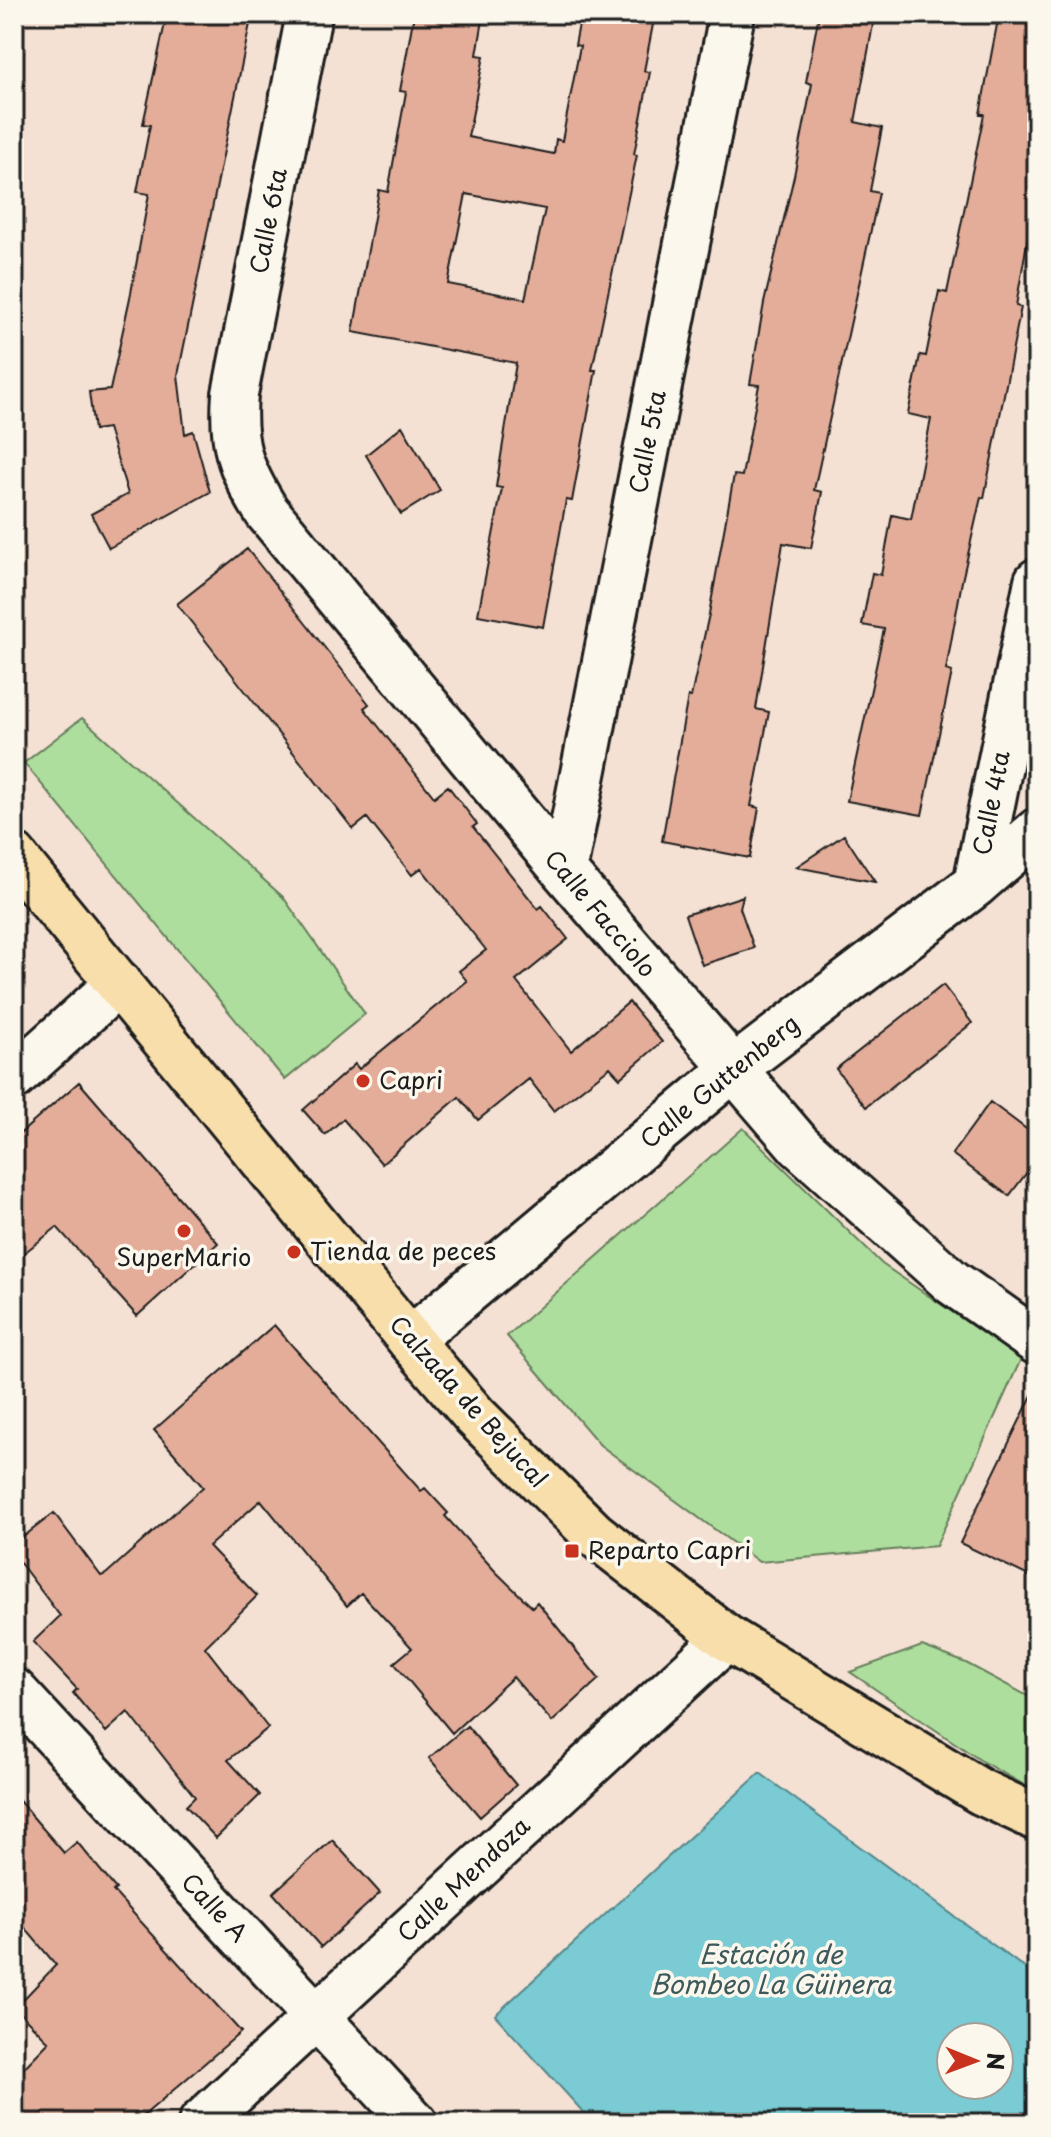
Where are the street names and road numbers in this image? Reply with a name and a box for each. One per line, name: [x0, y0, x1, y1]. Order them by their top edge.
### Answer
street label: Calle 6ta: [239, 165, 295, 277]
street label: Calle 5ta: [618, 387, 674, 496]
street label: Calle 4ta: [962, 747, 1018, 858]
street label: Calle Facciolo: [537, 841, 666, 984]
street label: Calle Guttenberg: [631, 1005, 806, 1156]
street label: Calzada de Bejucal: [382, 1306, 557, 1495]
street label: Calle Mendoza: [388, 1807, 537, 1950]
street label: Calle A: [174, 1864, 257, 1949]

